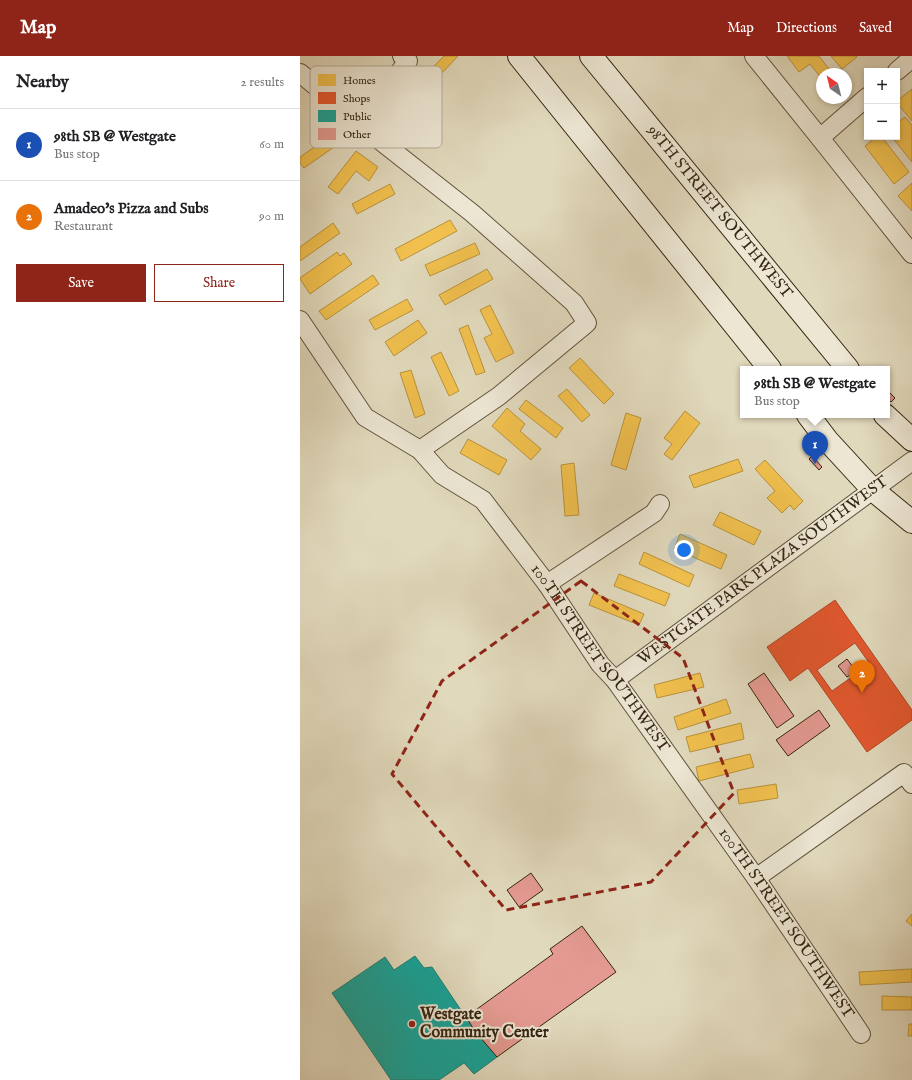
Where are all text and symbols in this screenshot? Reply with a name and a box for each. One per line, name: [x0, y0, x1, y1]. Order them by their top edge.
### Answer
text: Map: [20, 16, 56, 40]
text: Map: [727, 19, 754, 37]
text: Directions: [776, 19, 837, 37]
text: Saved: [859, 19, 892, 37]
legend: [310, 66, 442, 148]
north arrow: [816, 68, 852, 104]
map controls: [864, 68, 900, 140]
button: +: [864, 68, 900, 104]
text: Nearby: [16, 72, 69, 93]
text: 2 results: [240, 74, 284, 91]
text: Homes: [343, 74, 376, 88]
text: Shops: [343, 92, 370, 106]
button: −: [864, 104, 900, 140]
text: Public: [343, 110, 372, 124]
street label: 98TH STREET SOUTHWEST: [642, 121, 796, 303]
text: 98th SB @ Westgate: [54, 127, 176, 146]
text: Other: [343, 128, 371, 142]
text: 1: [27, 136, 31, 153]
text: 60 m: [259, 136, 284, 153]
text: Bus stop: [54, 146, 100, 163]
text: Amadeo's Pizza and Subs: [54, 199, 209, 218]
text: 2: [26, 208, 32, 225]
text: 90 m: [259, 208, 284, 225]
text: Restaurant: [54, 218, 113, 235]
button: Save: [16, 264, 146, 302]
button: Share: [154, 264, 284, 302]
popup: [740, 366, 890, 418]
text: 98th SB @ Westgate: [754, 374, 876, 393]
text: Bus stop: [754, 393, 800, 410]
pin: 1: [802, 431, 828, 464]
street label: WESTGATE PARK PLAZA SOUTHWEST: [634, 472, 892, 670]
your location: [674, 540, 694, 560]
street label: 100TH STREET SOUTHWEST: [526, 560, 674, 757]
pin: 2: [849, 660, 875, 693]
street label: 100TH STREET SOUTHWEST: [714, 824, 858, 1023]
place label: Westgate Community Center: [419, 1005, 549, 1043]
marker: Westgate Community Center: [407, 1019, 417, 1029]

